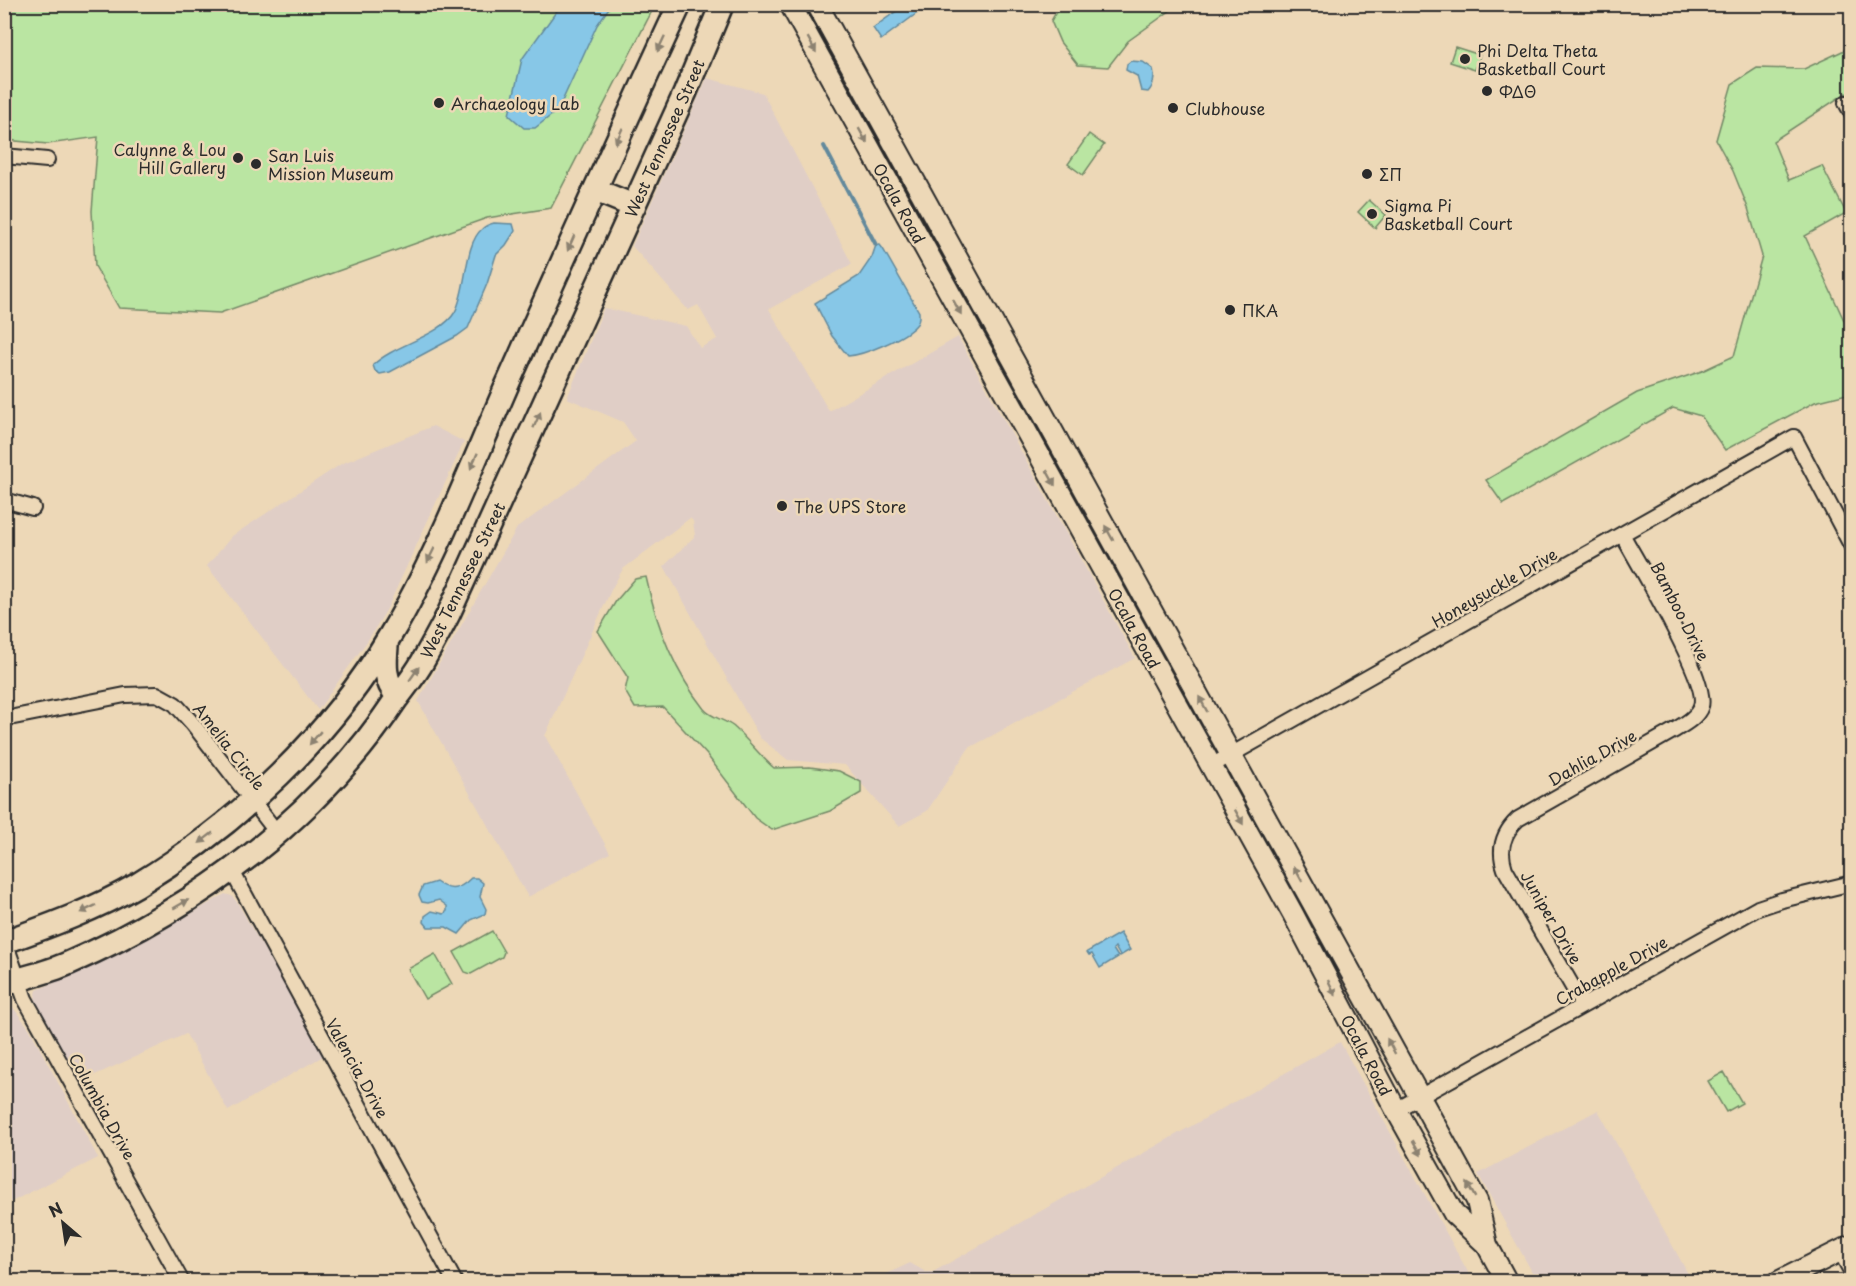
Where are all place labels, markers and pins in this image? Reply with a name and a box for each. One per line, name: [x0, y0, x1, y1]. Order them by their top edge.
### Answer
place label: Phi Delta Theta Basketball Court: [1477, 38, 1606, 80]
marker: Phi Delta Theta Basketball Court: [1458, 52, 1472, 66]
place label: ΦΔΘ: [1499, 79, 1537, 103]
marker: ΦΔΘ: [1480, 84, 1494, 98]
place label: Archaeology Lab: [451, 91, 579, 115]
marker: Archaeology Lab: [432, 96, 446, 110]
place label: Clubhouse: [1185, 96, 1265, 120]
marker: Clubhouse: [1166, 101, 1180, 115]
place label: Calynne & Lou Hill Gallery: [114, 137, 226, 179]
place label: San Luis Mission Museum: [268, 143, 394, 185]
marker: Calynne & Lou Hill Gallery: [231, 151, 245, 165]
marker: San Luis Mission Museum: [249, 157, 263, 171]
place label: ΣΠ: [1379, 162, 1402, 186]
marker: ΣΠ: [1360, 167, 1374, 181]
place label: Sigma Pi Basketball Court: [1384, 193, 1513, 235]
marker: Sigma Pi Basketball Court: [1365, 207, 1379, 221]
place label: ΠΚΑ: [1242, 298, 1278, 322]
marker: ΠΚΑ: [1223, 303, 1237, 317]
place label: The UPS Store: [794, 494, 906, 518]
marker: The UPS Store: [775, 499, 789, 513]

